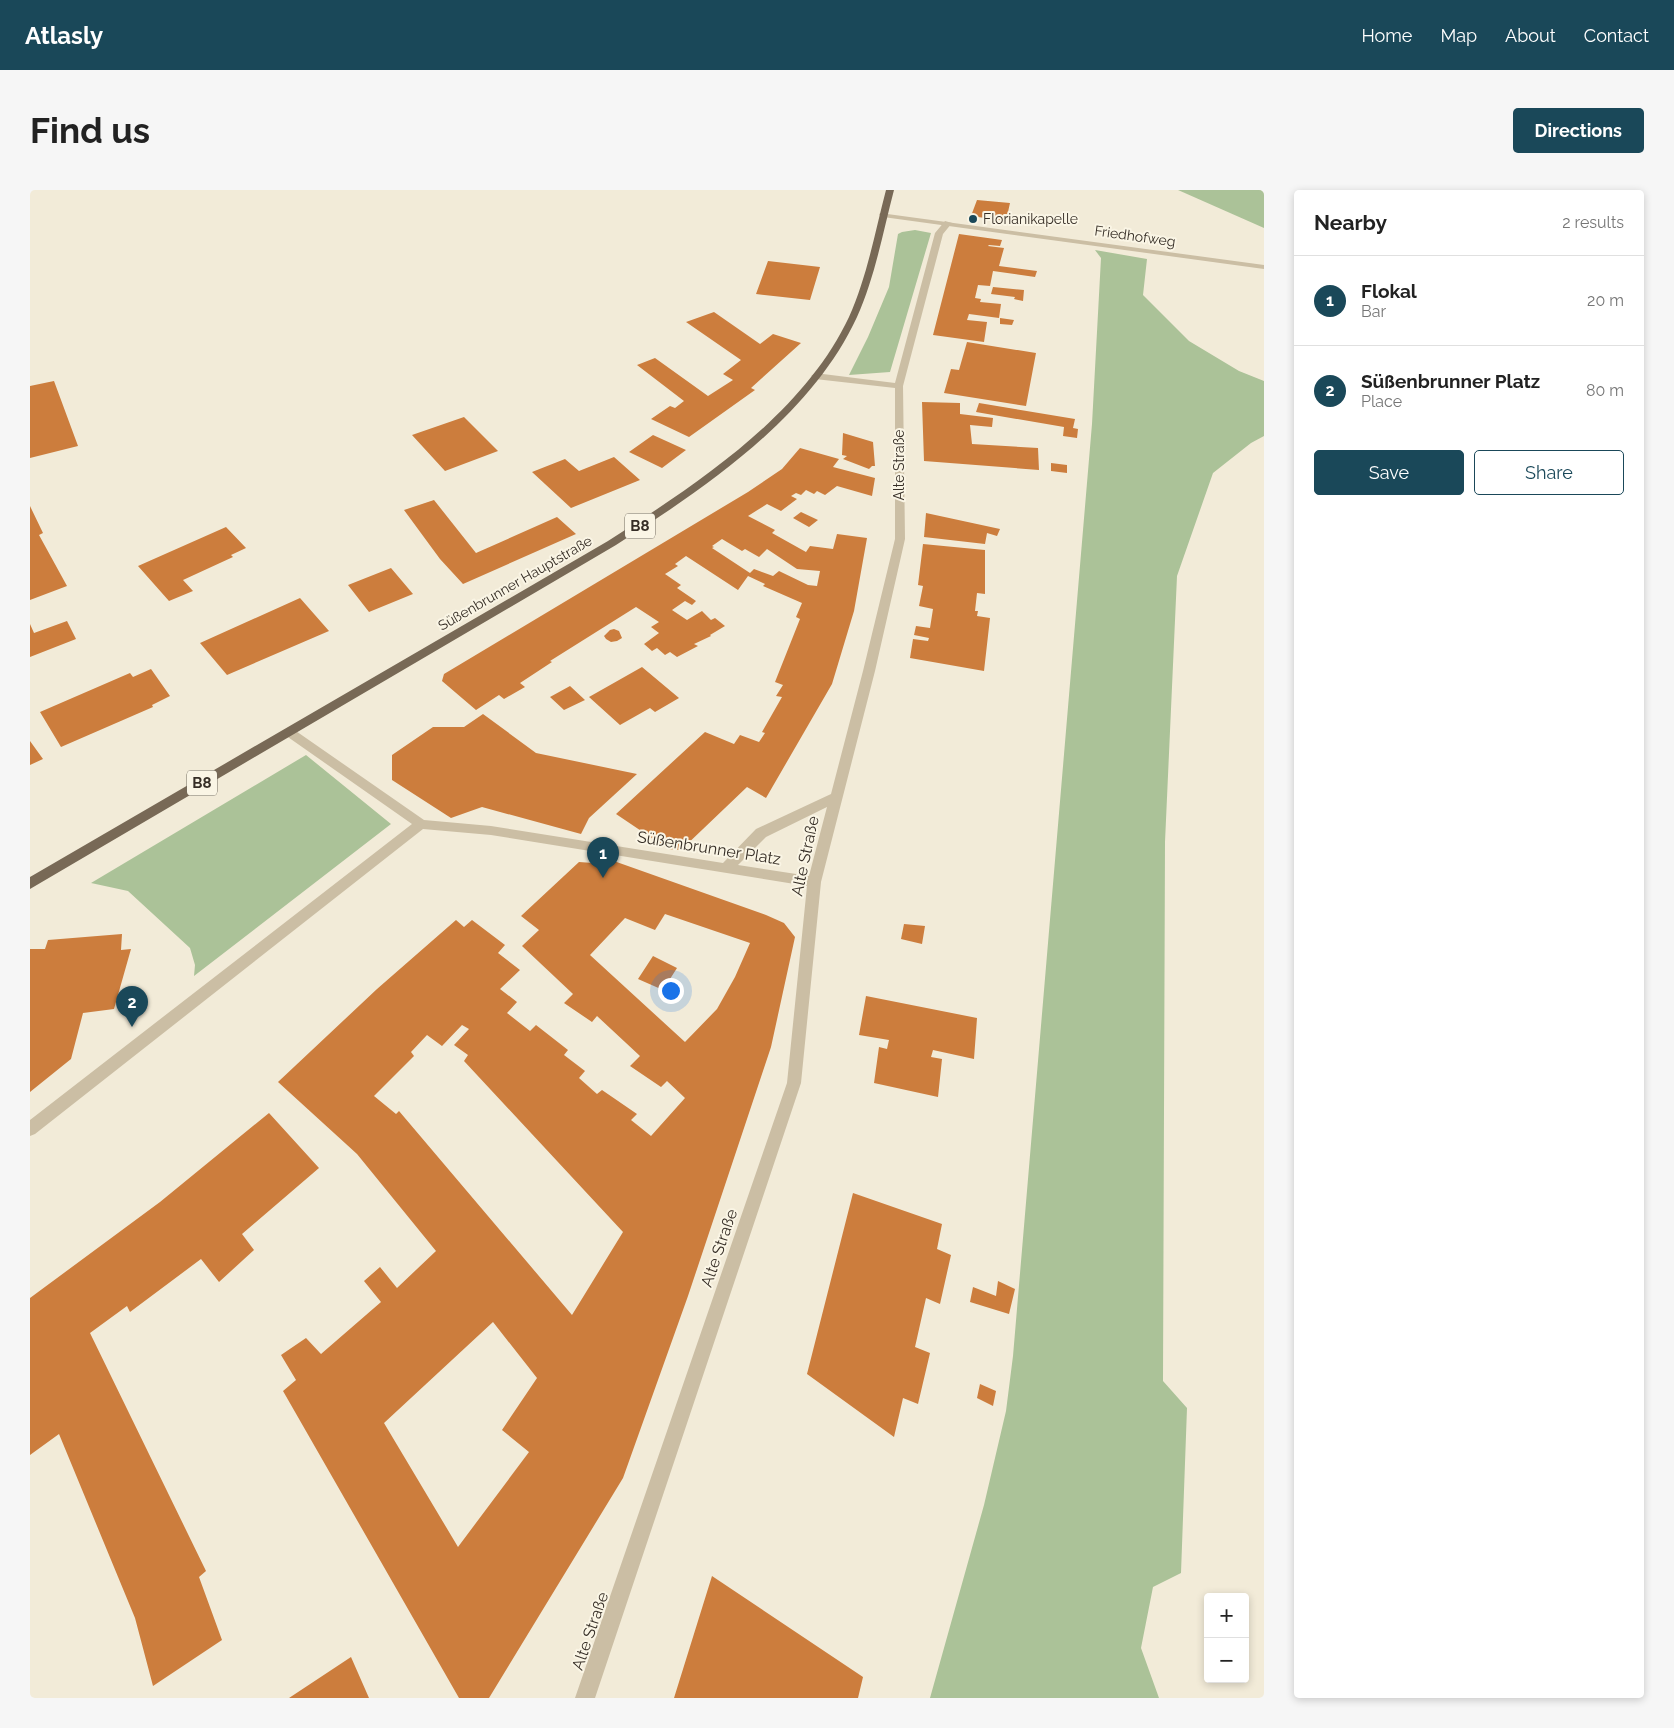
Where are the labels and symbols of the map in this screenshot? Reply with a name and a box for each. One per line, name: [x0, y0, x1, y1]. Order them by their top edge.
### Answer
place label: Florianikapelle: [983, 211, 1078, 227]
marker: Florianikapelle: [967, 213, 979, 225]
street label: Friedhofweg: [1093, 222, 1177, 250]
street label: Alte Straße: [891, 429, 907, 501]
road number: B8: [625, 514, 655, 538]
street label: Süßenbrunner Hauptstraße: [435, 532, 595, 634]
road number: B8: [187, 770, 217, 796]
street label: Alte Straße: [787, 814, 823, 898]
street label: Süßenbrunner Platz: [636, 827, 782, 869]
pin: 1: [587, 837, 619, 878]
your location: [658, 978, 684, 1004]
pin: 2: [116, 986, 148, 1027]
street label: Alte Straße: [697, 1206, 741, 1290]
street label: Alte Straße: [568, 1589, 612, 1673]

